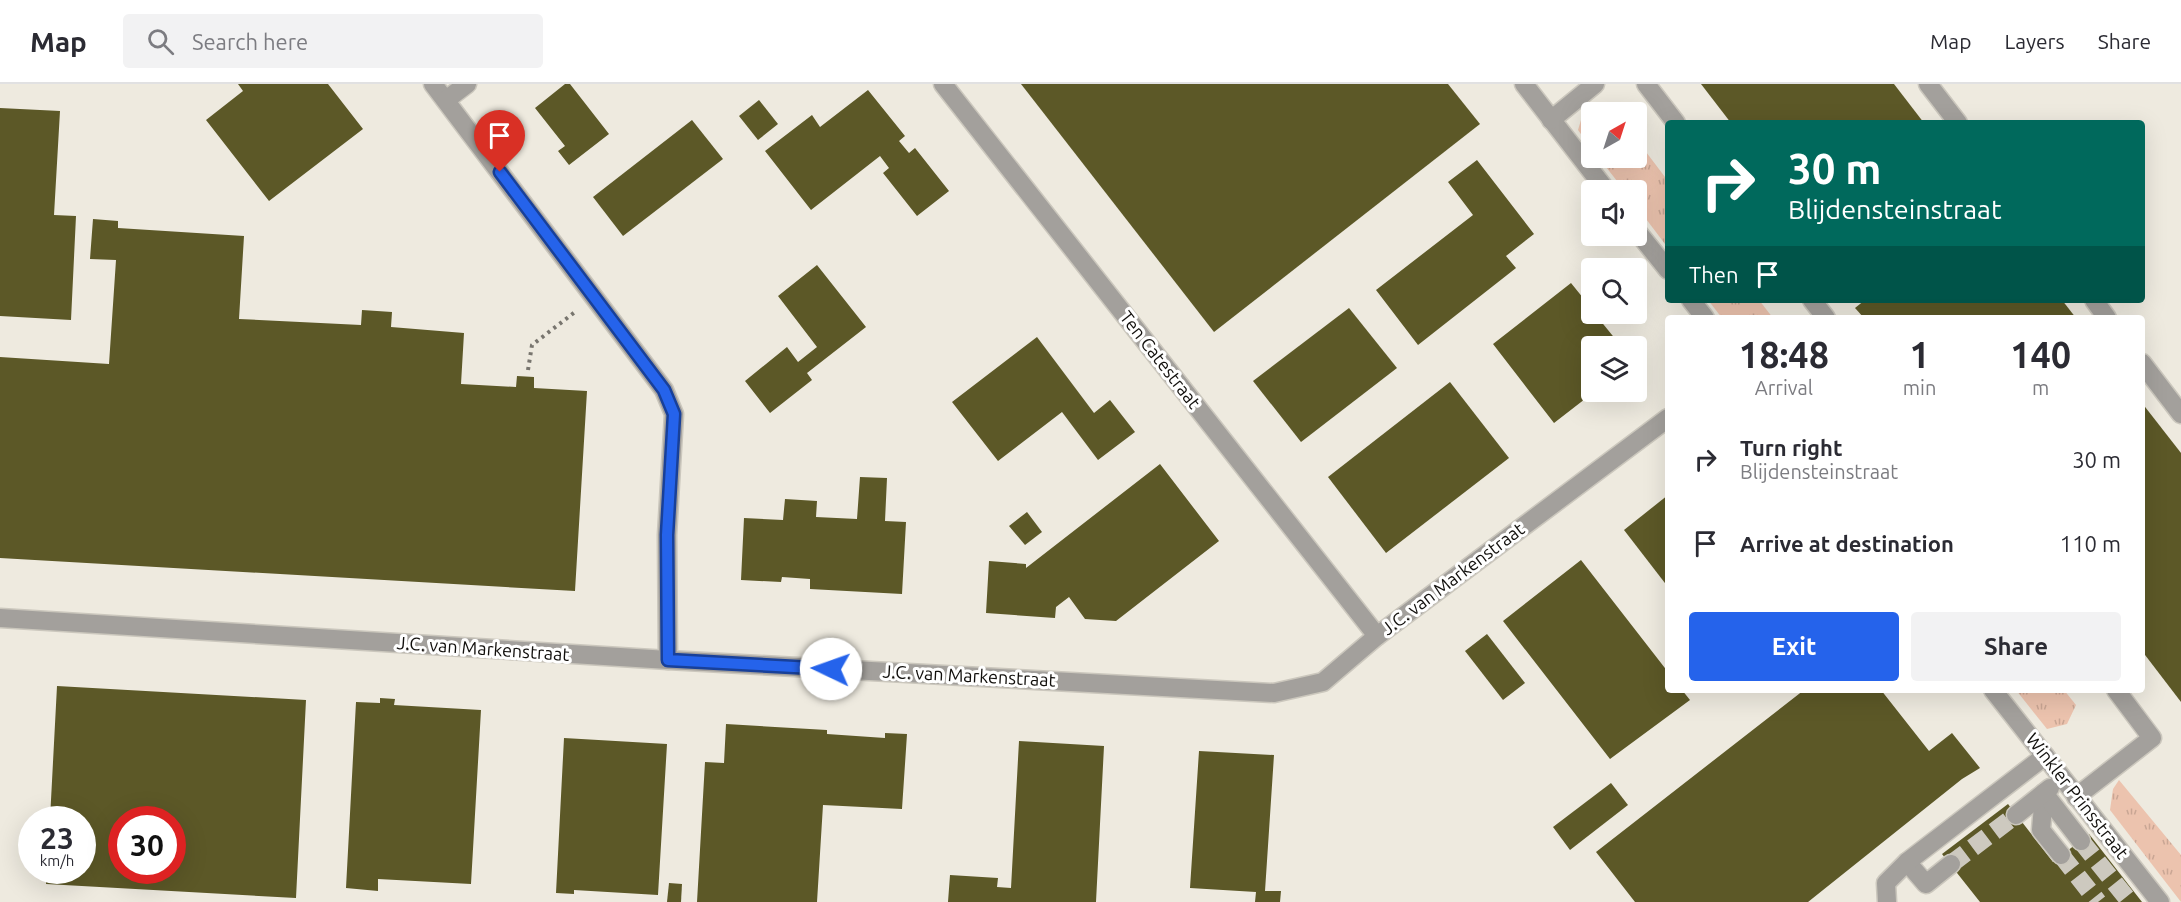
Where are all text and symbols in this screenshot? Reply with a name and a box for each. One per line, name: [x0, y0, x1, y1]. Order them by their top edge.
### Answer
search box: [123, 14, 543, 68]
icon: search: [144, 25, 177, 58]
text: Map: [30, 26, 87, 57]
text: Search here: [192, 29, 308, 54]
text: Map: [1930, 29, 1971, 53]
text: Layers: [2004, 29, 2065, 53]
text: Share: [2098, 29, 2151, 53]
north arrow: [1581, 102, 1647, 168]
map controls: [1581, 102, 1647, 402]
pin: [474, 110, 525, 172]
icon: arrive: [483, 119, 516, 152]
icon: right: [1689, 144, 1767, 222]
text: 30 m: [1788, 145, 1882, 192]
button: sound: [1581, 180, 1647, 246]
text: Blijdensteinstraat: [1788, 194, 2002, 224]
button: search: [1581, 258, 1647, 324]
icon: arrive: [1751, 258, 1784, 291]
text: Then: [1689, 262, 1739, 287]
street label: Ten Catestraat: [1117, 307, 1205, 412]
text: 18:48: [1739, 334, 1829, 375]
text: 1: [1909, 334, 1930, 375]
text: 140: [2010, 334, 2071, 375]
button: layers: [1581, 336, 1647, 402]
text: Arrival: [1755, 376, 1813, 399]
text: min: [1903, 376, 1936, 399]
text: m: [2032, 376, 2049, 399]
text: Turn right: [1740, 435, 1842, 460]
icon: right: [1689, 443, 1722, 476]
text: 30 m: [2072, 447, 2121, 472]
text: Blijdensteinstraat: [1740, 460, 1898, 483]
street label: J.C. van Markenstraat: [1377, 518, 1528, 638]
icon: arrive: [1689, 527, 1722, 560]
text: Arrive at destination: [1740, 531, 1954, 556]
text: 110 m: [2060, 531, 2121, 556]
button: Exit: [1689, 612, 1899, 681]
button: Share: [1911, 612, 2121, 681]
street label: J.C. van Markenstraat: [396, 632, 570, 664]
position arrow: [799, 637, 863, 701]
street label: J.C. van Markenstraat: [882, 660, 1056, 690]
street label: Winkler Prinsstraat: [2023, 729, 2133, 862]
speed limit sign: 30: [108, 806, 186, 884]
text: 23: [40, 821, 74, 855]
text: km/h: [40, 852, 74, 869]

